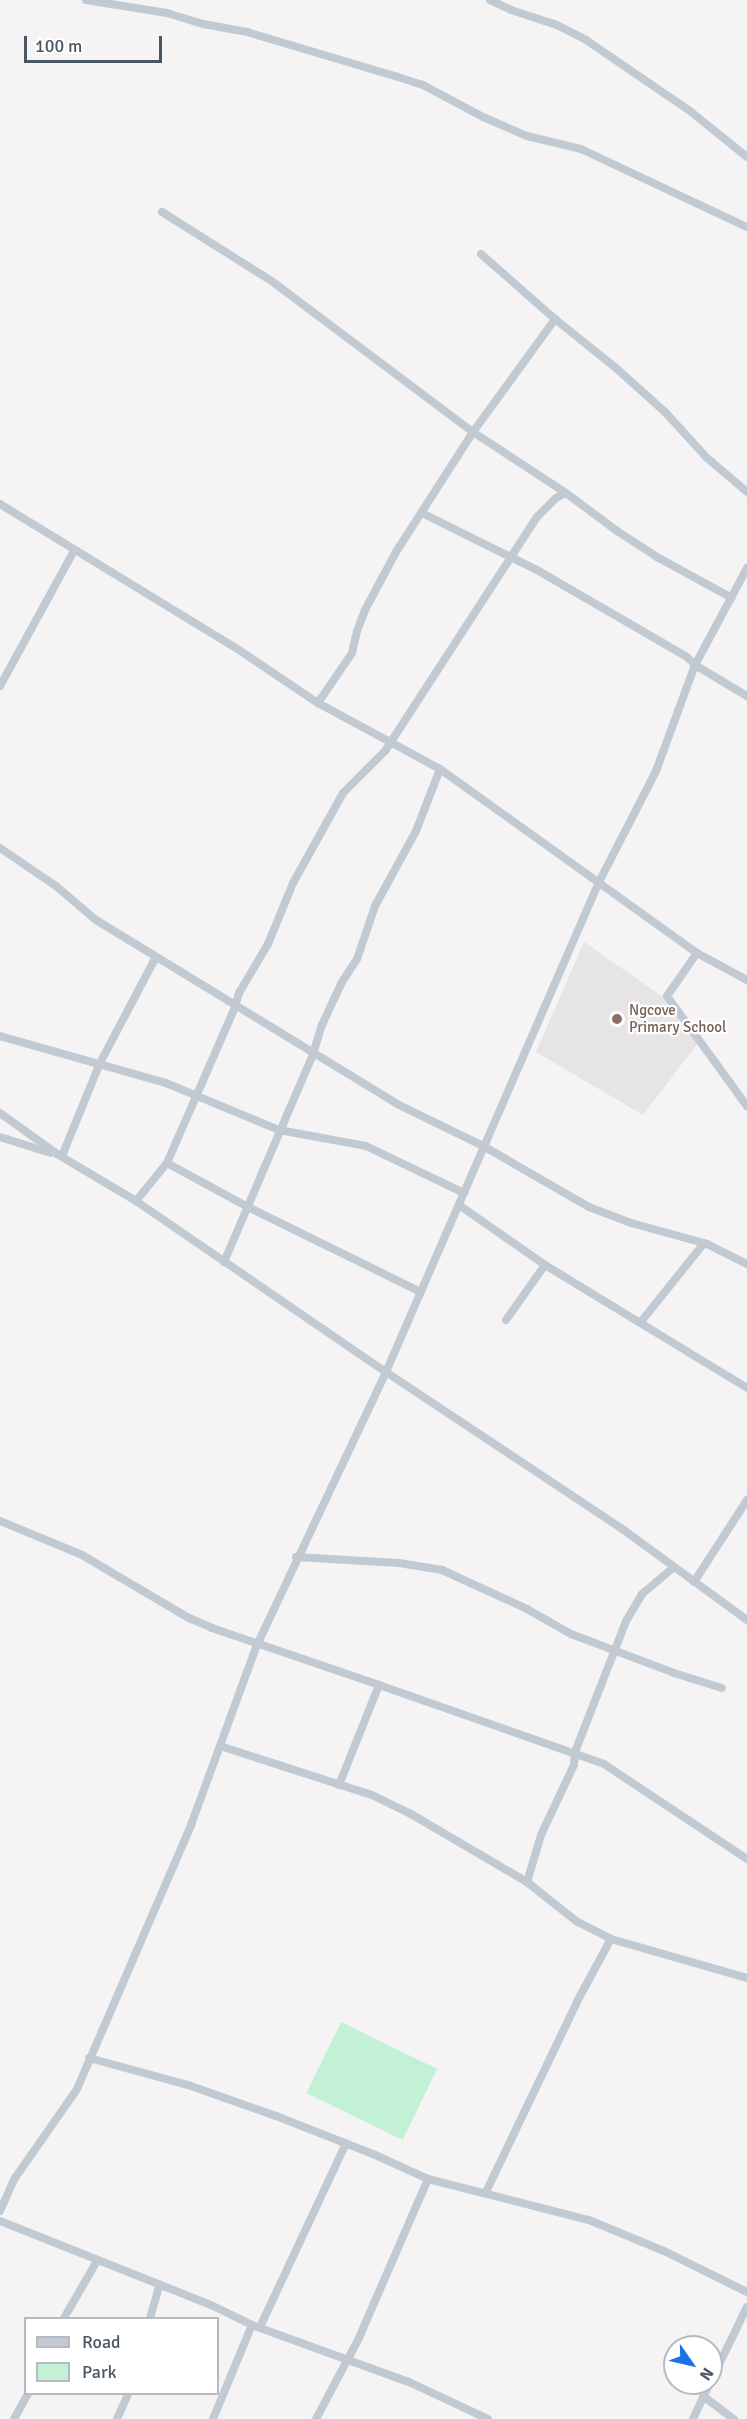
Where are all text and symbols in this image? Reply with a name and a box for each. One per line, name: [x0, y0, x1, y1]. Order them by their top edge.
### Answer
scale bar: [27, 24, 165, 62]
text: 100 m: [35, 35, 82, 57]
place label: Ngcove Primary School: [629, 1001, 726, 1036]
marker: Ngcove Primary School: [610, 1012, 624, 1026]
legend: [24, 2317, 219, 2395]
text: Road: [82, 2331, 121, 2353]
north arrow: [663, 2335, 723, 2395]
text: Park: [82, 2361, 117, 2383]
text: N: [695, 2364, 718, 2384]

